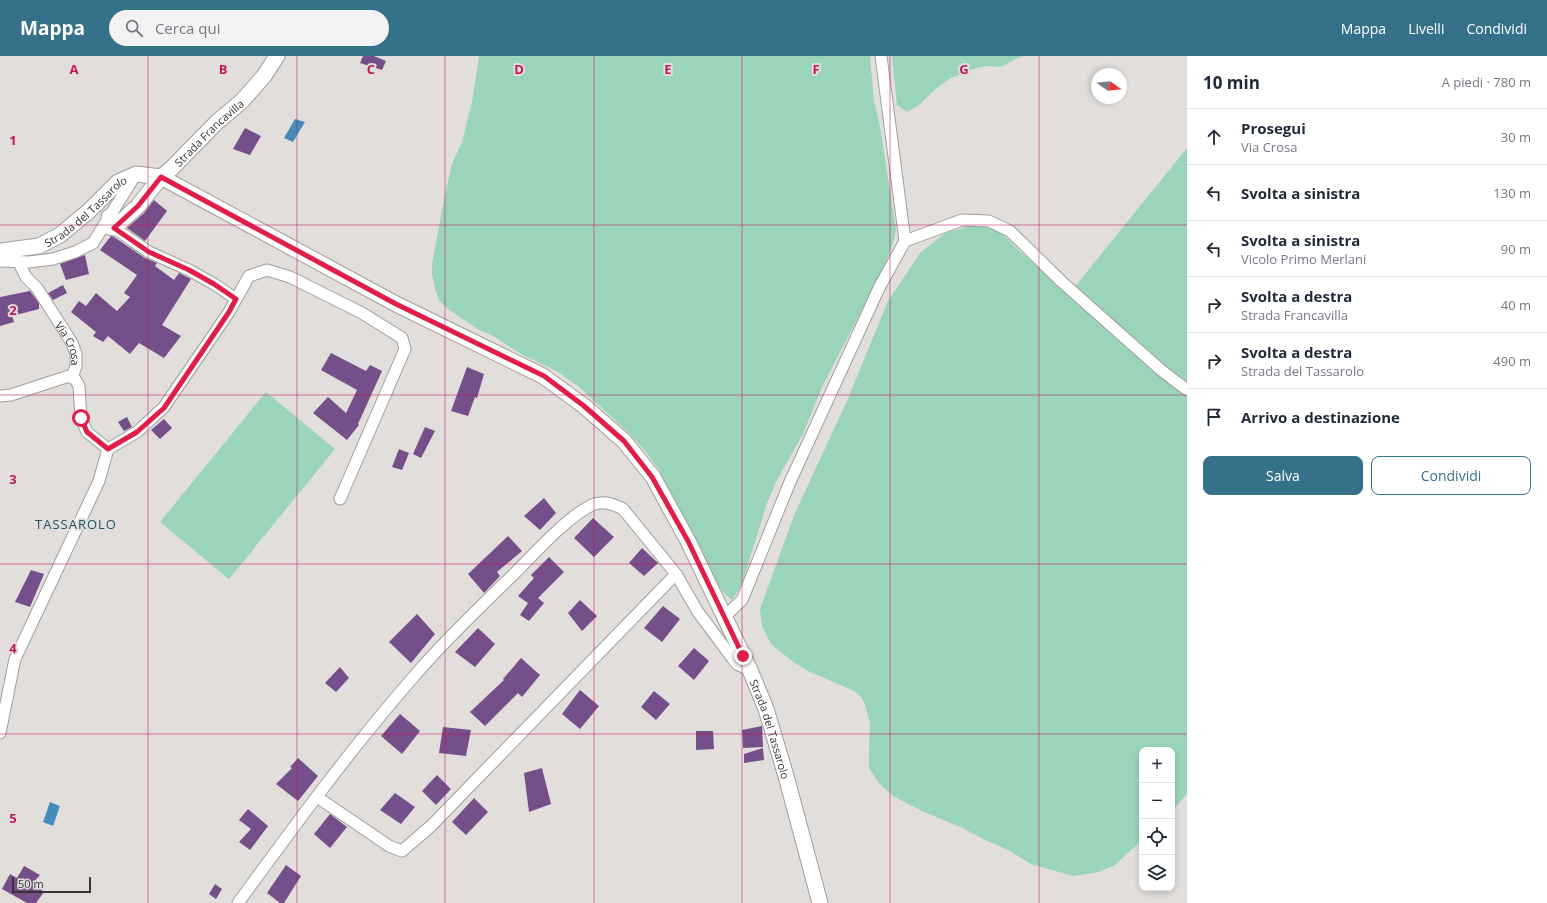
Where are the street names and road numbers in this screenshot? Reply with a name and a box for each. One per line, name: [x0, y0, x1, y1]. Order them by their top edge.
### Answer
street label: Strada Francavilla: [171, 96, 246, 169]
street label: Strada del Tassarolo: [41, 172, 129, 250]
street label: Via Crosa: [53, 318, 84, 366]
street label: Strada del Tassarolo: [747, 677, 794, 781]

